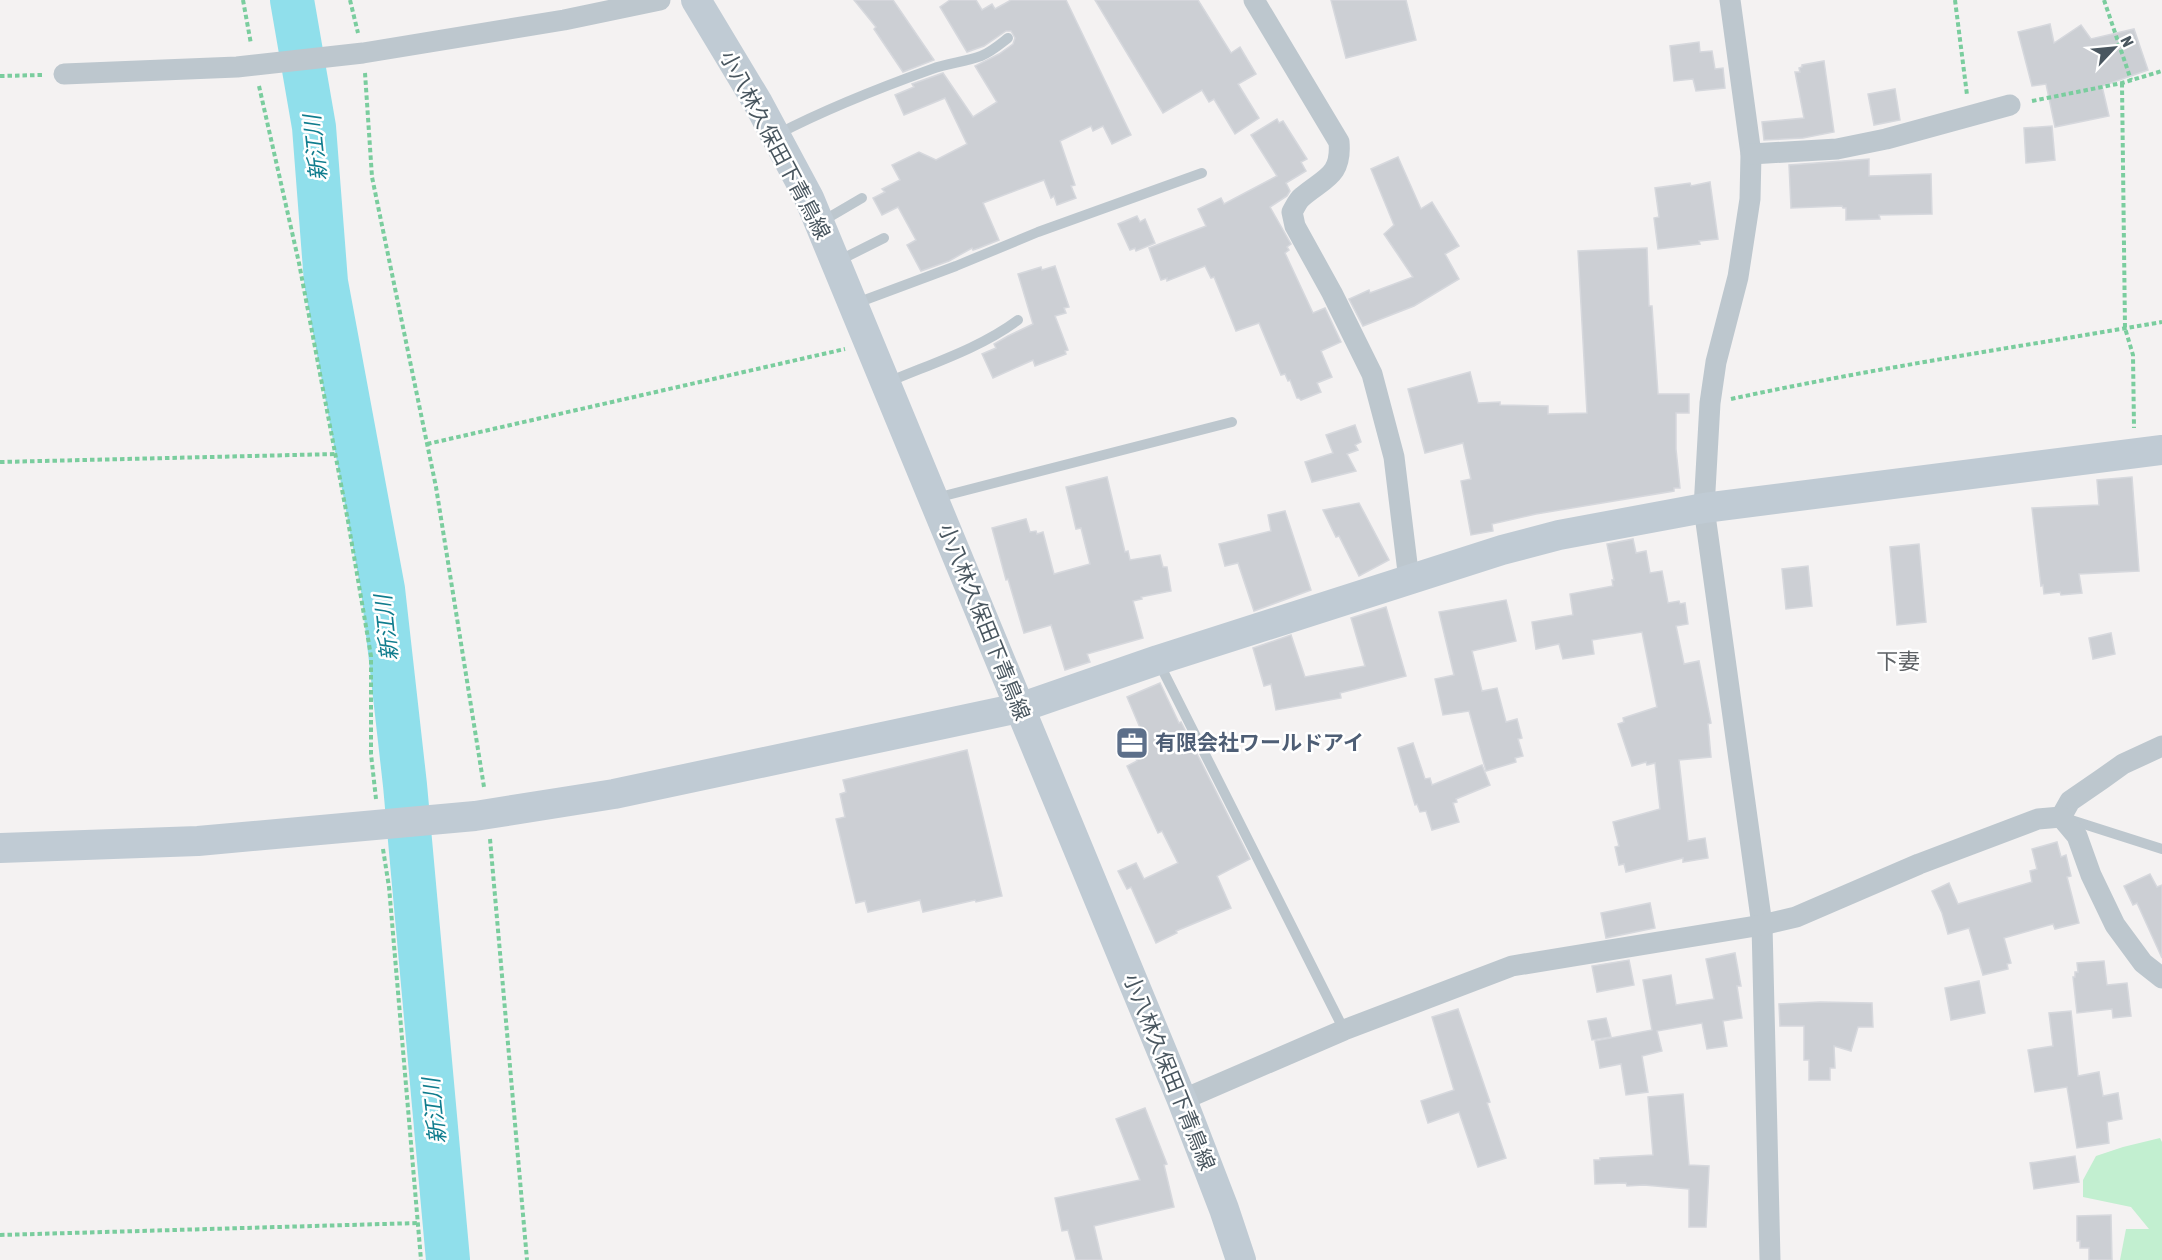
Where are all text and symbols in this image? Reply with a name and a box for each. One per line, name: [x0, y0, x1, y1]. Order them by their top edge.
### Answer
north arrow: [2084, 18, 2144, 78]
text: N: [2117, 33, 2138, 50]
street label: 小八林久保田下青鳥線: [716, 46, 836, 243]
water label: 新江川: [298, 112, 331, 182]
street label: 小八林久保田下青鳥線: [934, 520, 1035, 723]
water label: 新江川: [369, 592, 402, 662]
district label: 下妻: [1876, 648, 1920, 674]
office icon: 有限会社ワールドアイ: [1114, 725, 1150, 761]
place label: 有限会社ワールドアイ: [1155, 730, 1364, 754]
street label: 小八林久保田下青鳥線: [1119, 970, 1220, 1173]
water label: 新江川: [417, 1075, 450, 1145]

